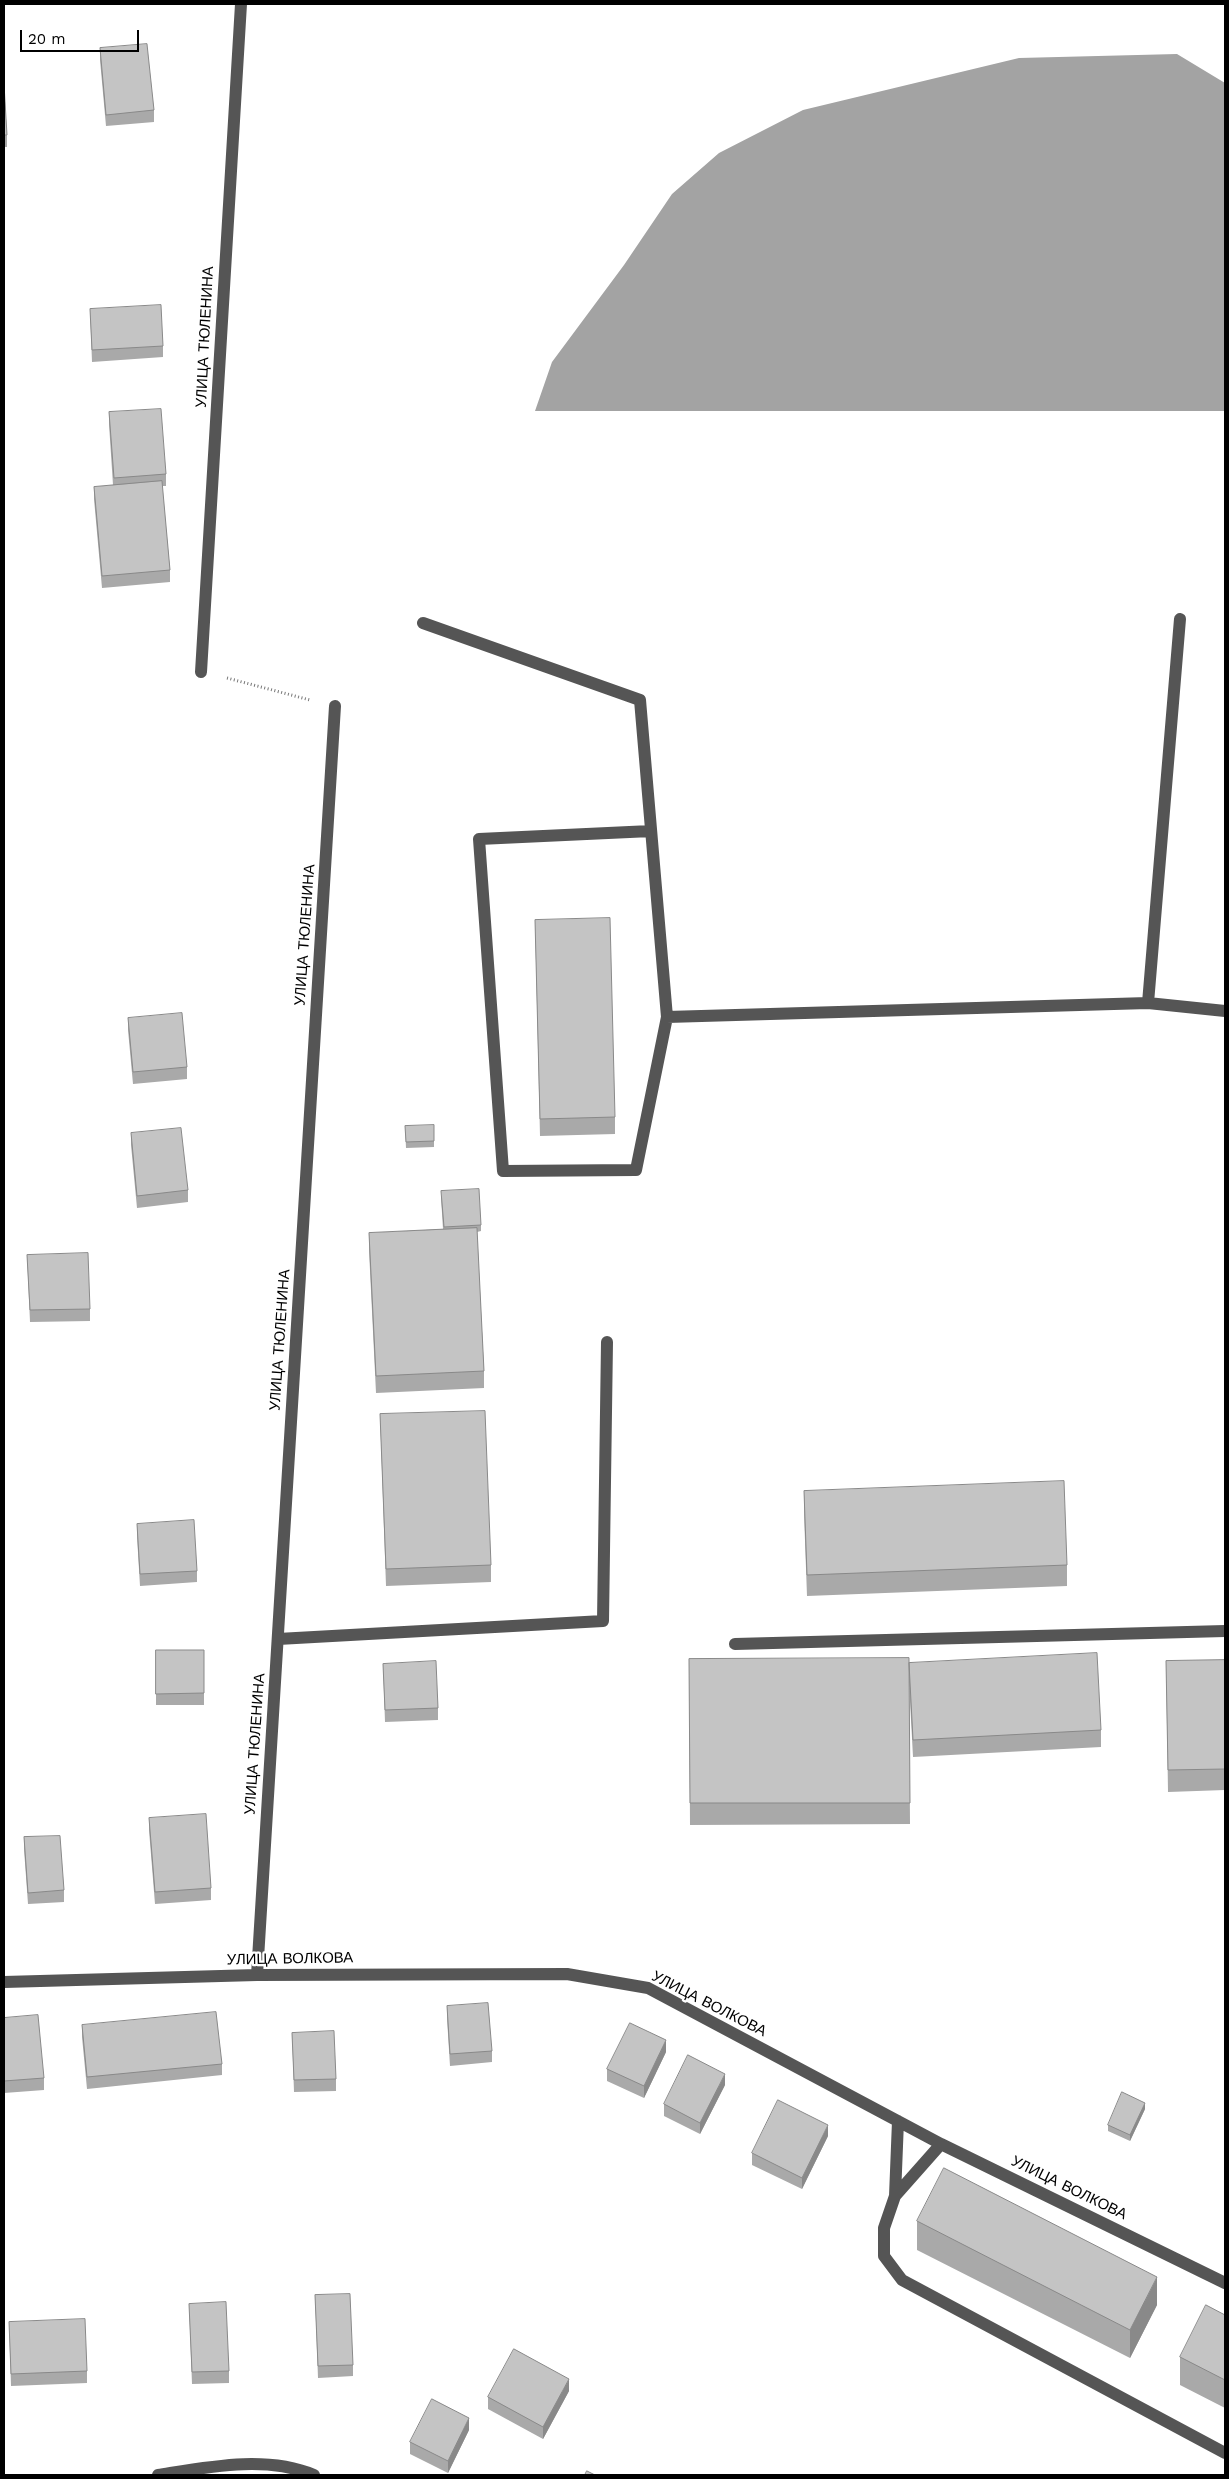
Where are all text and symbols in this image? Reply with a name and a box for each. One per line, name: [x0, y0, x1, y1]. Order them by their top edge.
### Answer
scale bar: [22, 20, 141, 52]
text: 20 m: [28, 30, 66, 48]
street label: УЛИЦА ТЮЛЕНИНА: [192, 266, 218, 408]
street label: УЛИЦА ТЮЛЕНИНА: [291, 864, 319, 1006]
street label: УЛИЦА ТЮЛЕНИНА: [266, 1269, 294, 1411]
street label: УЛИЦА ТЮЛЕНИНА: [241, 1673, 269, 1815]
street label: УЛИЦА ВОЛКОВА: [227, 1949, 353, 1969]
street label: УЛИЦА ВОЛКОВА: [649, 1967, 769, 2041]
street label: УЛИЦА ВОЛКОВА: [1008, 2152, 1130, 2224]

